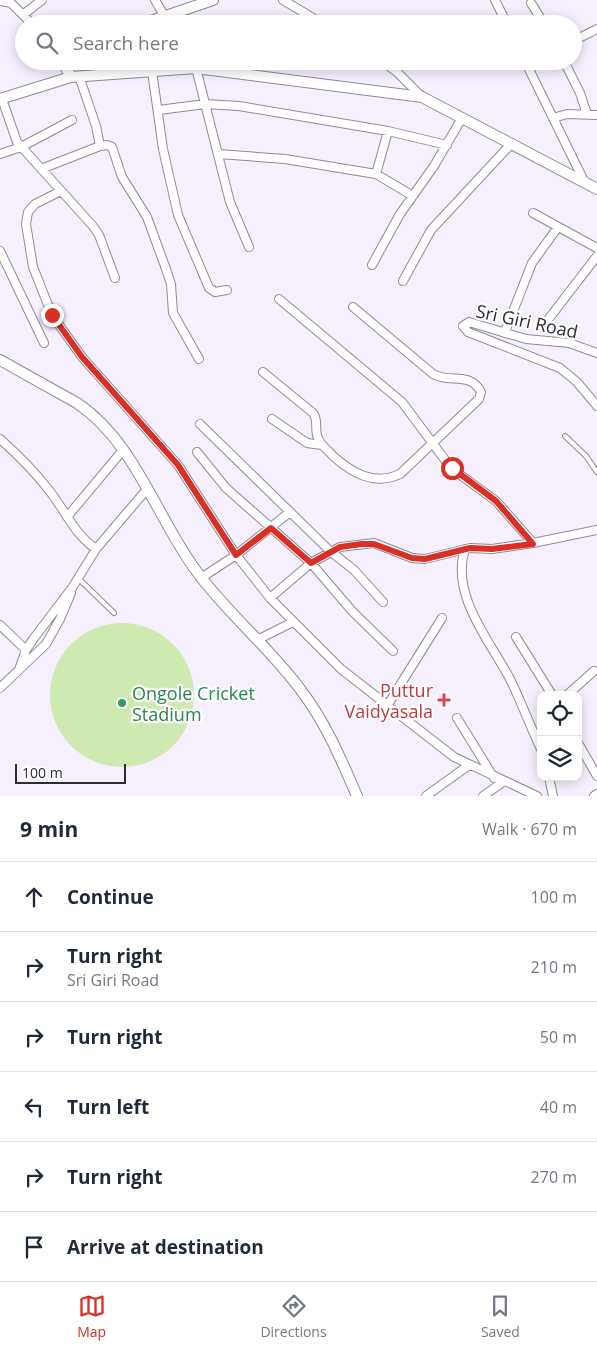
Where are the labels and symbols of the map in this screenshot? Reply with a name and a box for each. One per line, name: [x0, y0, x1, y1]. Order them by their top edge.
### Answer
street label: Sri Giri Road: [474, 298, 580, 344]
route end: [41, 304, 64, 327]
route start: [441, 457, 464, 480]
place label: Puttur Vaidyasala: [345, 678, 434, 723]
place label: Ongole Cricket Stadium: [132, 681, 255, 726]
marker: Puttur Vaidyasala: [437, 693, 451, 707]
marker: Ongole Cricket Stadium: [116, 697, 128, 709]
scale bar: [15, 761, 126, 784]

